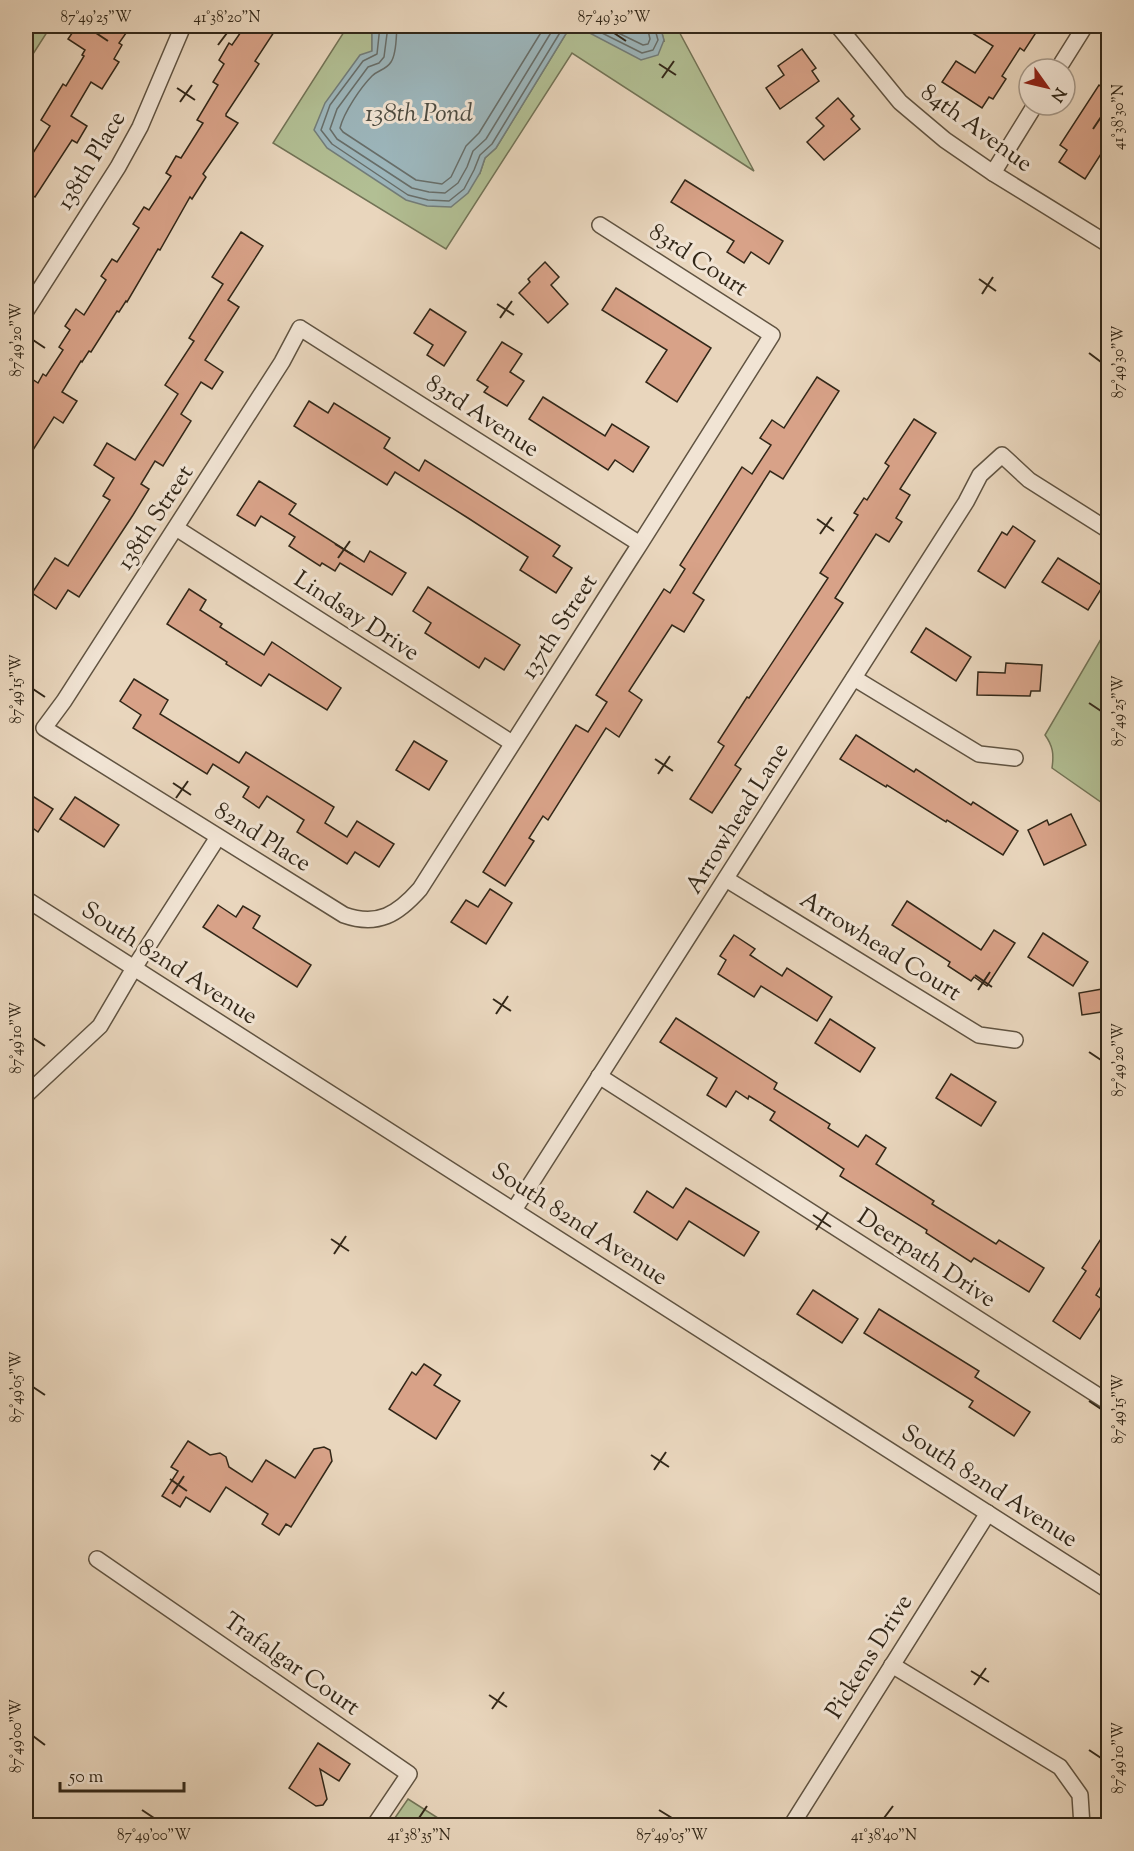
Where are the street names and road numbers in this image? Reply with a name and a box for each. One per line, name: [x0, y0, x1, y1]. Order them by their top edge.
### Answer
street label: 84th Avenue: [913, 77, 1039, 181]
street label: 138th Place: [49, 105, 135, 217]
street label: 83rd Court: [642, 216, 754, 306]
street label: 83rd Avenue: [419, 368, 545, 466]
street label: 138th Street: [109, 459, 203, 577]
street label: Lindsay Drive: [286, 564, 426, 670]
street label: 137th Street: [513, 568, 607, 686]
street label: Arrowhead Lane: [678, 737, 798, 901]
street label: 82nd Place: [207, 795, 317, 881]
street label: Arrowhead Court: [793, 884, 967, 1010]
street label: South 82nd Avenue: [74, 894, 264, 1034]
street label: South 82nd Avenue: [484, 1155, 674, 1295]
street label: Deerpath Drive: [850, 1201, 1002, 1317]
street label: South 82nd Avenue: [894, 1417, 1084, 1557]
street label: Pickens Drive: [818, 1588, 922, 1726]
street label: Trafalgar Court: [216, 1605, 366, 1725]

